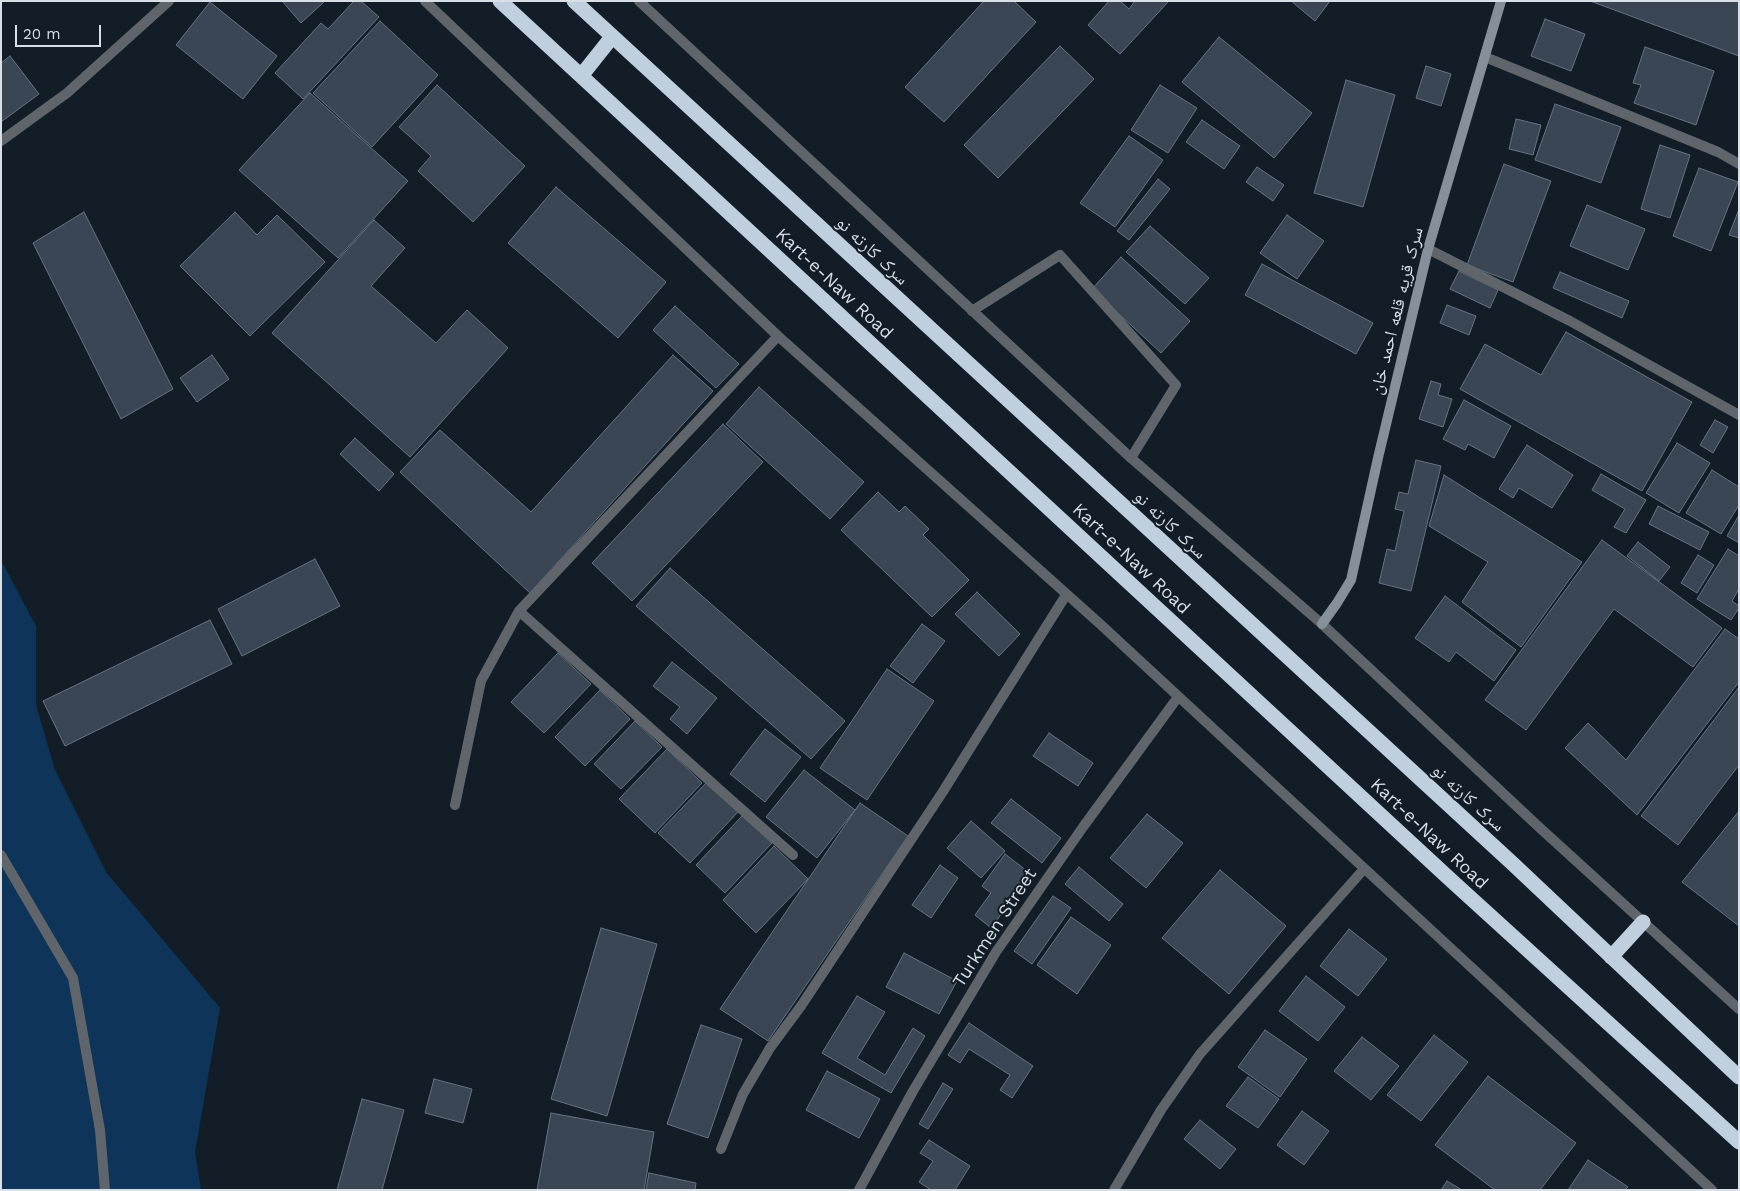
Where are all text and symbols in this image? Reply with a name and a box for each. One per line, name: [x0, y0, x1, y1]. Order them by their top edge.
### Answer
scale bar: [18, 15, 104, 47]
text: 20 m: [23, 25, 61, 43]
street label: سرک کارته نو: [831, 212, 913, 290]
street label: Kart-e-Naw Road: [771, 224, 897, 344]
street label: سرک قریه قلعه احمد خان: [1366, 225, 1428, 397]
street label: سرک کارته نو: [1129, 486, 1211, 564]
street label: Kart-e-Naw Road: [1068, 499, 1194, 619]
street label: سرک کارته نو: [1427, 760, 1509, 836]
street label: Kart-e-Naw Road: [1366, 774, 1492, 894]
street label: Turkmen Street: [949, 865, 1041, 991]

